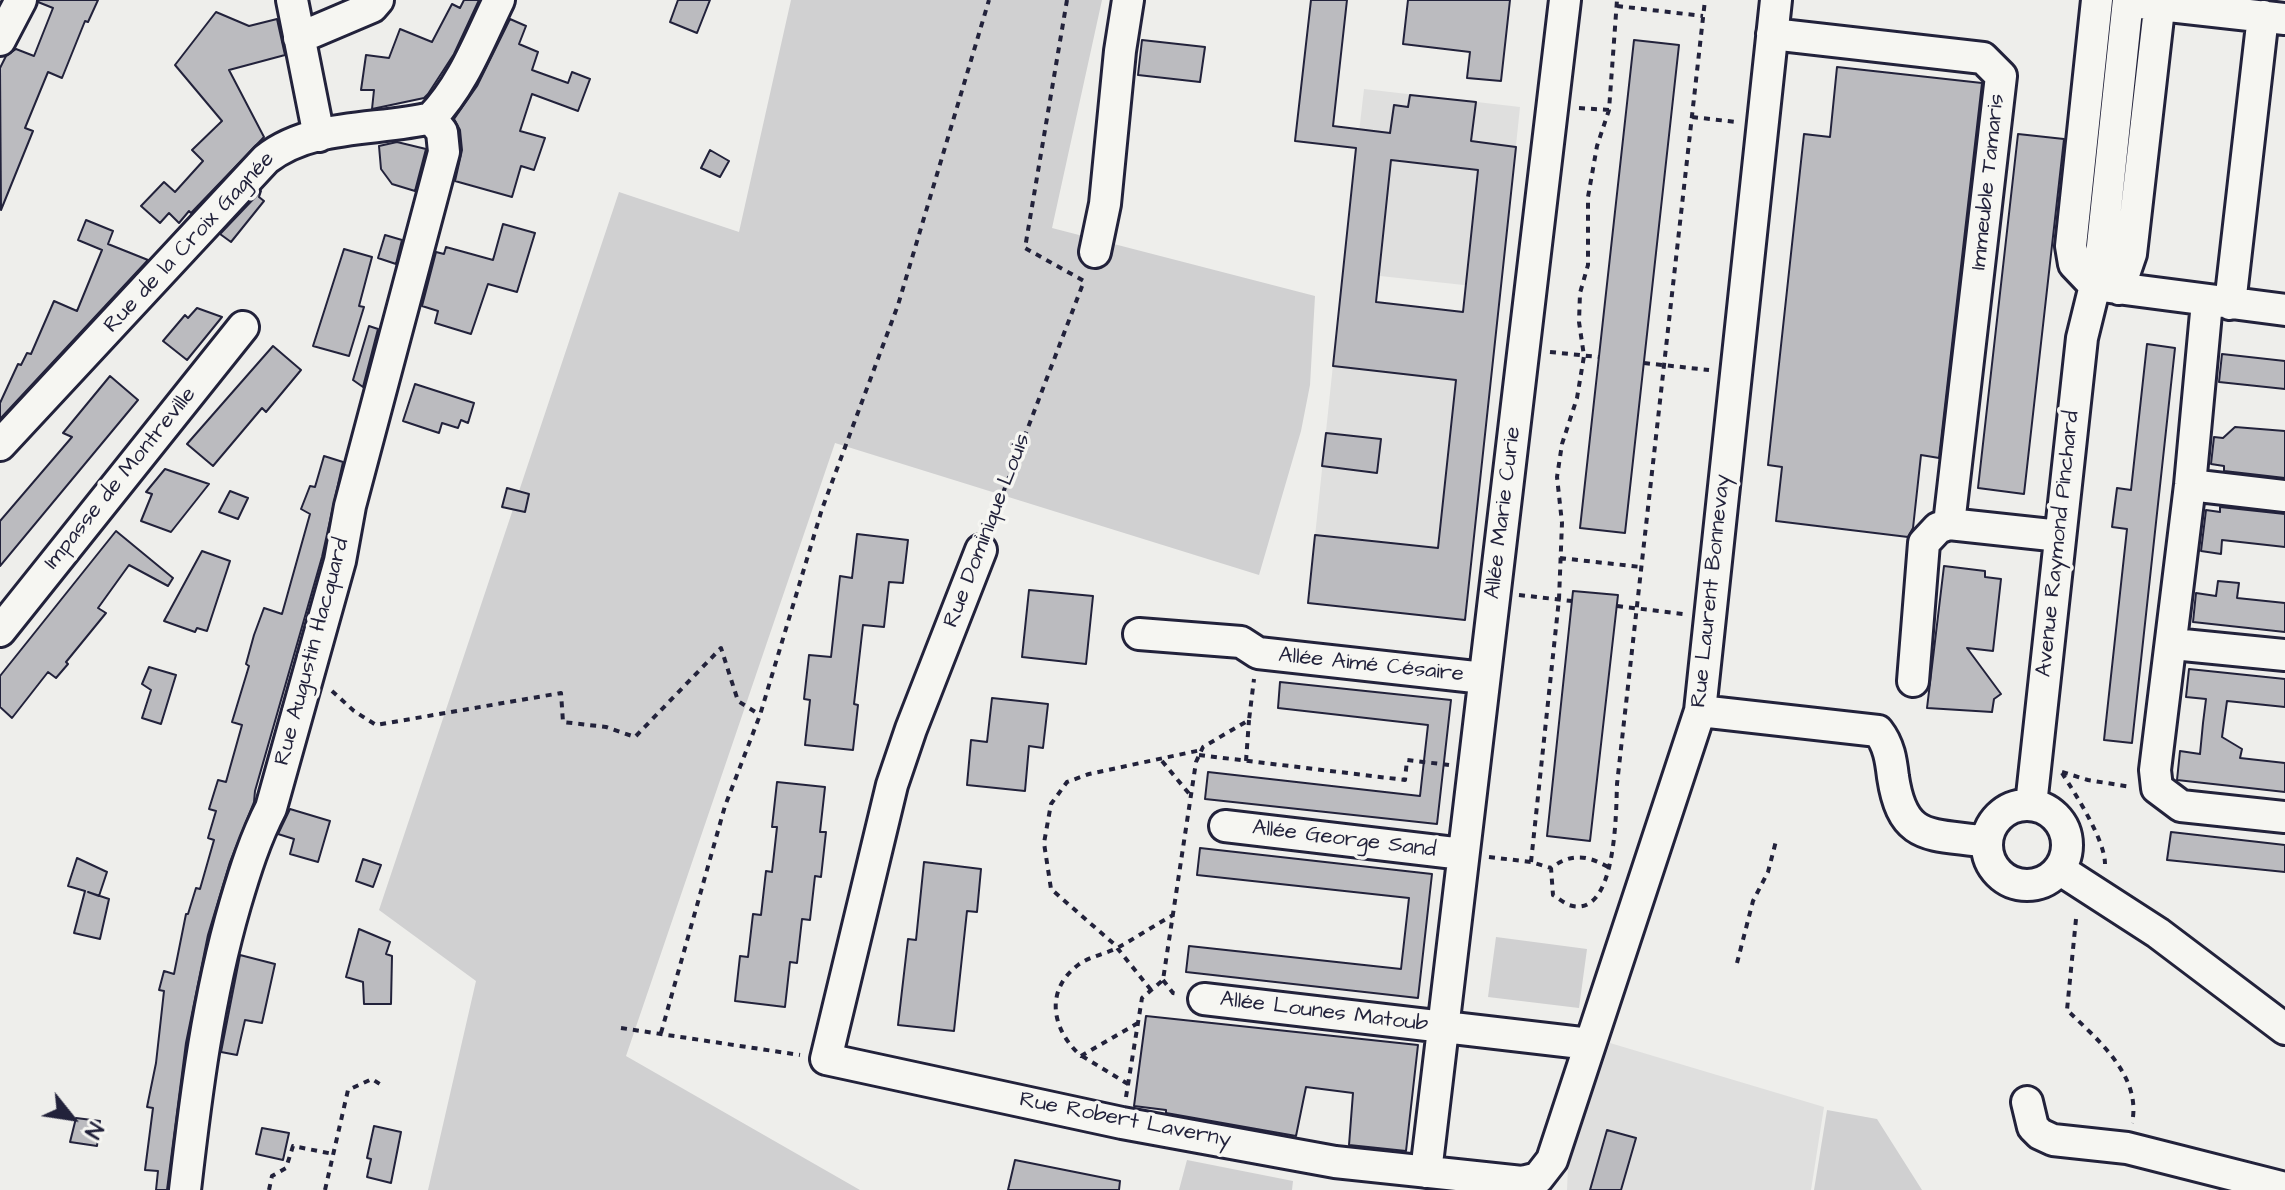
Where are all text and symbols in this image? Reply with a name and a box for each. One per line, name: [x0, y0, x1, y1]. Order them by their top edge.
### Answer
street label: Immeuble Tamaris: [1967, 93, 2011, 271]
street label: Rue de la Croix Gagnée: [99, 147, 281, 339]
street label: Impasse de Montreville: [39, 383, 203, 575]
street label: Avenue Raymond Pinchard: [2032, 410, 2086, 678]
street label: Allée Marie Curie: [1480, 425, 1528, 601]
street label: Rue Dominique Louis: [939, 430, 1037, 632]
street label: Rue Laurent Bonnevay: [1687, 473, 1737, 709]
street label: Rue Augustin Hacquard: [270, 536, 356, 768]
street label: Allée Aimé Césaire: [1277, 643, 1465, 689]
street label: Allée George Sand: [1251, 816, 1437, 864]
street label: Allée Lounes Matoub: [1218, 987, 1430, 1039]
north arrow: [32, 1078, 112, 1158]
street label: Rue Robert Laverny: [1017, 1088, 1233, 1154]
text: N: [76, 1117, 110, 1144]

